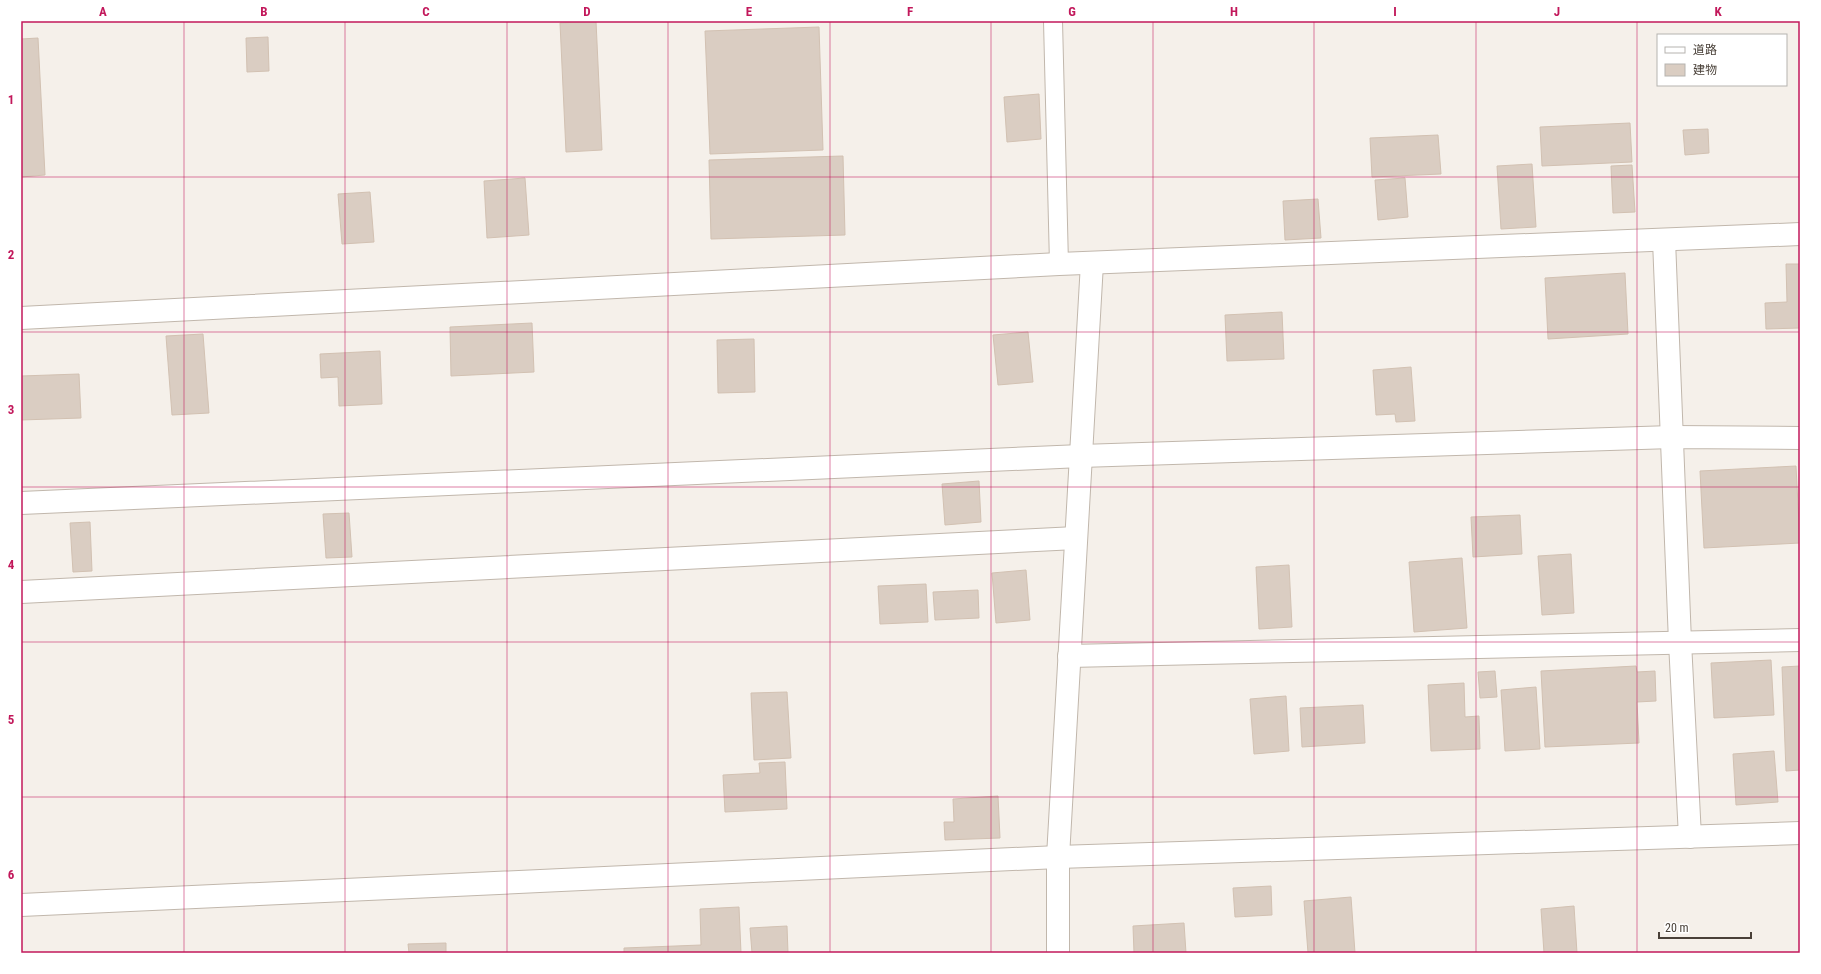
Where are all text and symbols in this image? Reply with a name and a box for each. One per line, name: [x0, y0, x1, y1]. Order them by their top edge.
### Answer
text: A: [99, 4, 107, 19]
text: B: [260, 4, 268, 19]
text: C: [422, 4, 430, 19]
text: D: [583, 4, 591, 19]
text: E: [746, 4, 753, 19]
text: F: [907, 4, 913, 19]
text: G: [1068, 4, 1076, 19]
text: H: [1230, 4, 1238, 19]
text: I: [1393, 4, 1397, 19]
text: J: [1554, 4, 1560, 19]
text: K: [1714, 4, 1722, 19]
legend: [1657, 34, 1787, 86]
text: 道路: [1693, 43, 1717, 57]
text: 建物: [1693, 63, 1717, 77]
text: 1: [8, 92, 14, 107]
text: 2: [8, 247, 15, 262]
text: 3: [8, 402, 14, 417]
text: 4: [8, 557, 15, 572]
text: 5: [8, 712, 15, 727]
text: 6: [8, 867, 15, 882]
scale bar: [1659, 914, 1751, 940]
text: 20 m: [1665, 921, 1689, 935]

